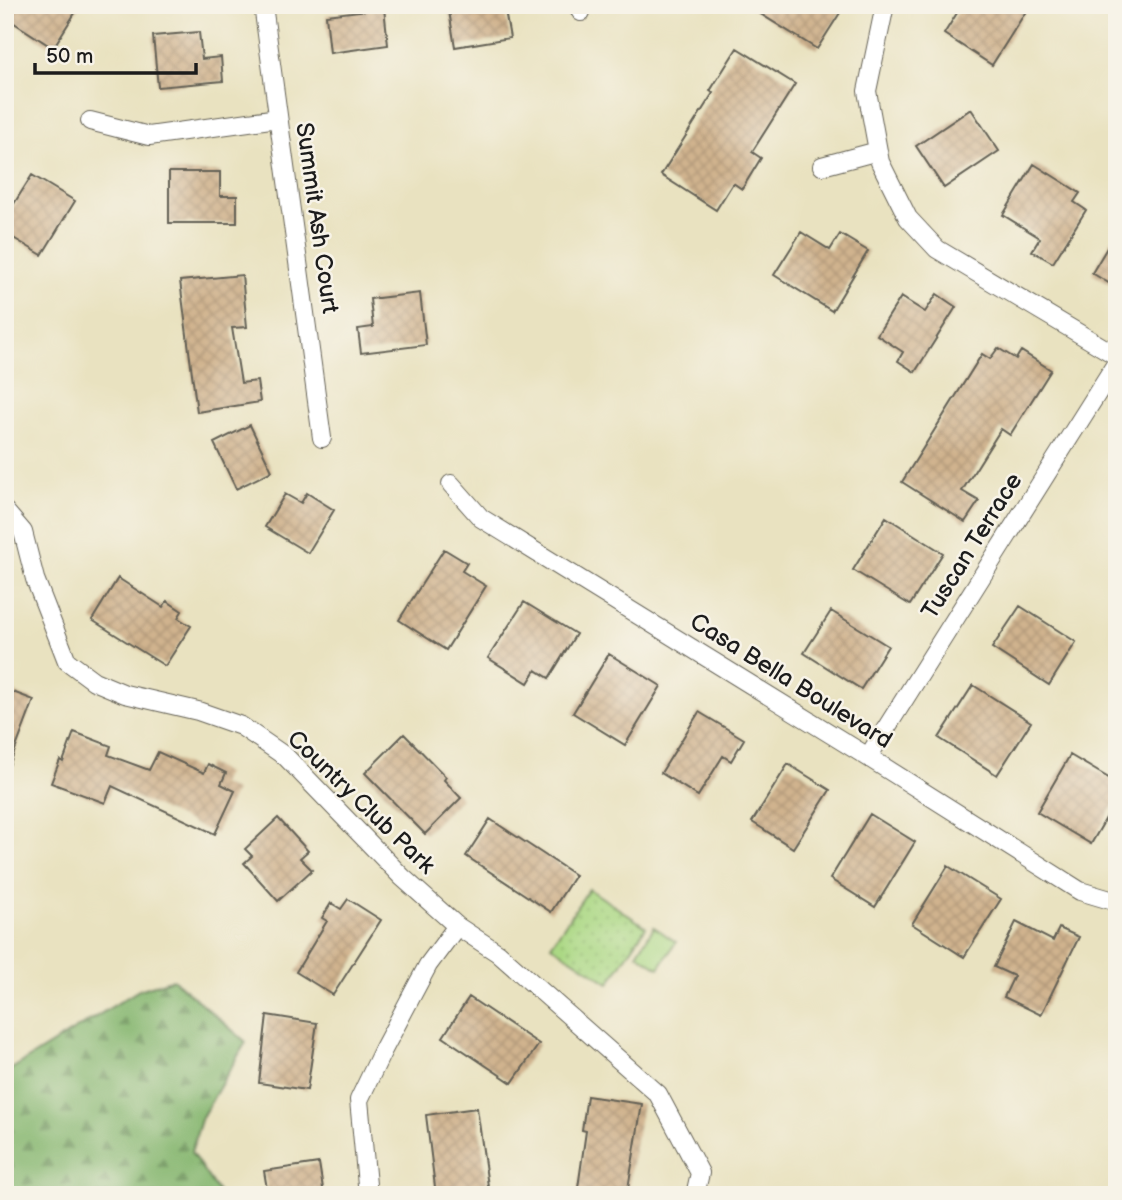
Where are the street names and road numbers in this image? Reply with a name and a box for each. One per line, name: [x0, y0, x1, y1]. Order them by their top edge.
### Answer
street label: Summit Ash Court: [289, 121, 345, 316]
street label: Tuscan Terrace: [915, 467, 1029, 625]
street label: Casa Bella Boulevard: [684, 607, 898, 755]
street label: Country Club Park: [281, 724, 441, 880]

